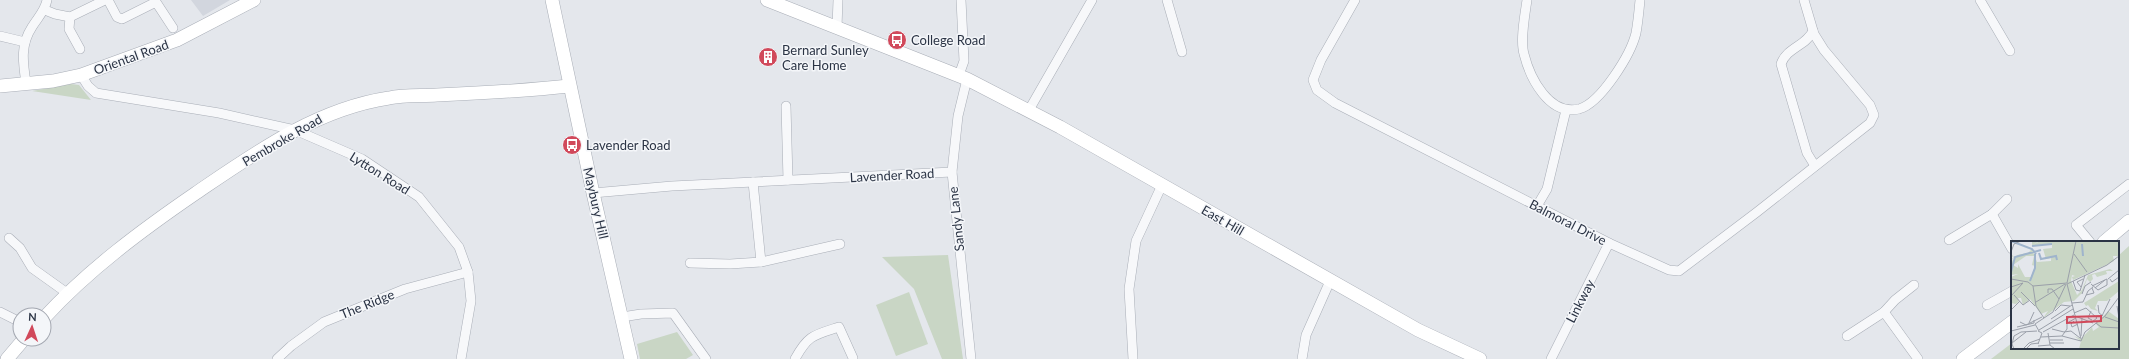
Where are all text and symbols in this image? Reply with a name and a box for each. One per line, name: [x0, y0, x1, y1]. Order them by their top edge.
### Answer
bus stop icon: College Road: [886, 29, 908, 51]
place label: College Road: [911, 32, 986, 48]
street label: Oriental Road: [91, 36, 171, 78]
place label: Bernard Sunley Care Home: [782, 42, 869, 73]
building icon: Bernard Sunley Care Home: [757, 46, 779, 68]
street label: Pembroke Road: [239, 111, 325, 169]
bus stop icon: Lavender Road: [561, 134, 583, 156]
place label: Lavender Road: [586, 137, 670, 153]
street label: Lytton Road: [347, 148, 413, 198]
street label: Lavender Road: [849, 165, 935, 185]
street label: Maybury Hill: [580, 166, 612, 240]
street label: Sandy Lane: [945, 186, 967, 252]
street label: Balmoral Drive: [1527, 196, 1609, 248]
street label: East Hill: [1199, 201, 1247, 239]
inset map: [2011, 241, 2119, 349]
street label: Linkway: [1562, 276, 1598, 325]
street label: The Ridge: [338, 286, 397, 322]
north arrow: [12, 307, 52, 347]
text: N: [28, 310, 37, 323]

